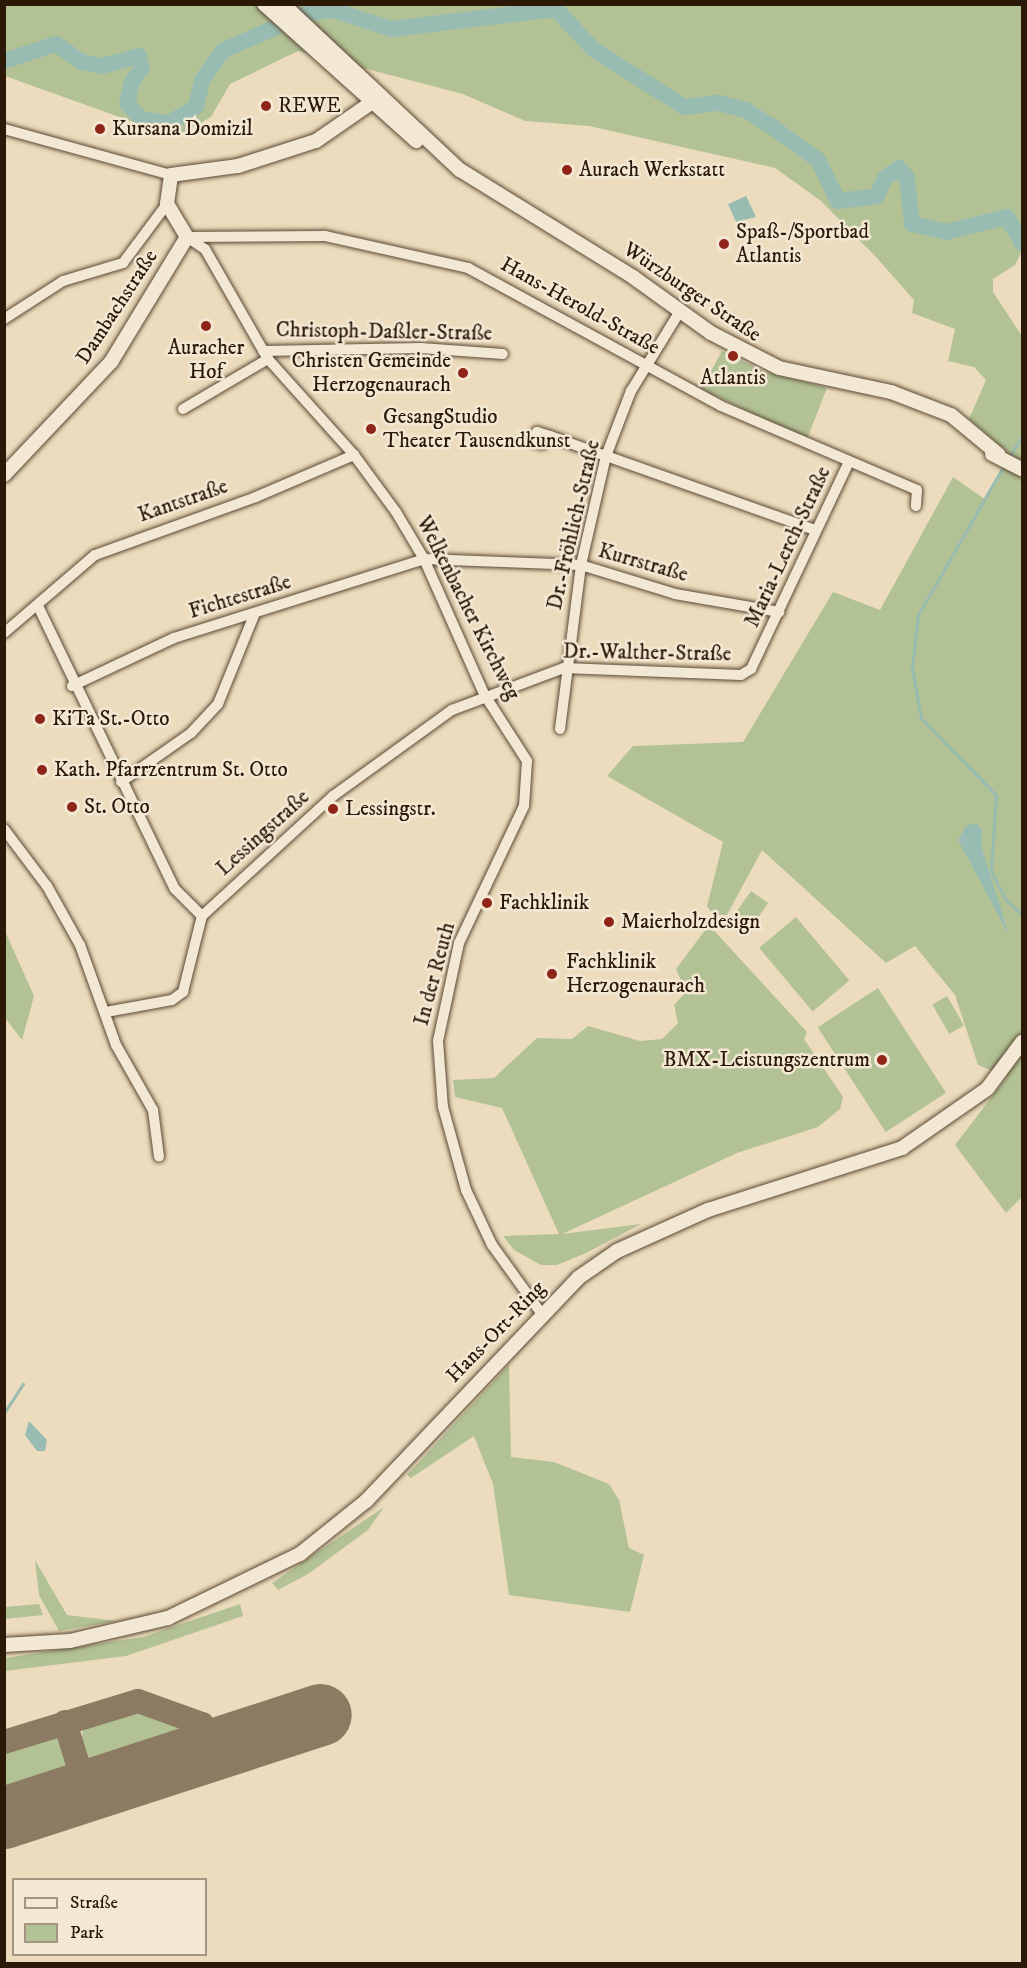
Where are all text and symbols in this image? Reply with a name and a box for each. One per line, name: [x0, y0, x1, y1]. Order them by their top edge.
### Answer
place label: REWE: [278, 93, 341, 119]
marker: REWE: [259, 99, 273, 113]
place label: Kursana Domizil: [112, 116, 253, 142]
marker: Kursana Domizil: [93, 122, 107, 136]
place label: Aurach Werkstatt: [579, 157, 725, 183]
marker: Aurach Werkstatt: [560, 163, 574, 177]
place label: Spaß-/Sportbad Atlantis: [736, 219, 869, 269]
street label: Würzburger Straße: [618, 237, 766, 347]
marker: Spaß-/Sportbad Atlantis: [717, 237, 731, 251]
street label: Dambachstraße: [71, 245, 163, 369]
street label: Hans-Herold-Straße: [496, 252, 664, 360]
street label: Christoph-Daßler-Straße: [276, 318, 492, 346]
marker: Auracher Hof: [199, 319, 213, 333]
place label: Auracher Hof: [168, 335, 244, 385]
place label: Christen Gemeinde Herzogenaurach: [292, 348, 451, 398]
marker: Atlantis: [726, 349, 740, 363]
place label: Atlantis: [700, 365, 766, 391]
marker: Christen Gemeinde Herzogenaurach: [456, 366, 470, 380]
place label: GesangStudio Theater Tausendkunst: [383, 404, 571, 454]
marker: GesangStudio Theater Tausendkunst: [364, 422, 378, 436]
street label: Dr.-Fröhlich-Straße: [542, 438, 606, 612]
street label: Maria-Lerch-Straße: [740, 462, 836, 632]
street label: Kantstraße: [135, 474, 231, 528]
street label: Welkenbacher Kirchweg: [411, 512, 525, 704]
street label: Kurrstraße: [595, 538, 691, 588]
street label: Fichtestraße: [186, 570, 294, 624]
street label: Dr.-Walther-Straße: [563, 639, 731, 667]
place label: KiTa St.-Otto: [52, 706, 169, 732]
marker: KiTa St.-Otto: [33, 712, 47, 726]
place label: Kath. Pfarrzentrum St. Otto: [54, 757, 288, 783]
marker: Kath. Pfarrzentrum St. Otto: [35, 763, 49, 777]
street label: Lessingstraße: [211, 785, 315, 881]
place label: St. Otto: [84, 794, 150, 820]
place label: Lessingstr.: [345, 796, 436, 822]
marker: St. Otto: [65, 800, 79, 814]
marker: Lessingstr.: [326, 802, 340, 816]
place label: Fachklinik: [499, 890, 589, 916]
marker: Fachklinik: [480, 896, 494, 910]
place label: Maierholzdesign: [621, 909, 760, 935]
marker: Maierholzdesign: [602, 915, 616, 929]
street label: In der Reuth: [409, 920, 461, 1028]
place label: Fachklinik Herzogenaurach: [566, 949, 705, 999]
marker: Fachklinik Herzogenaurach: [543, 965, 561, 983]
place label: BMX-Leistungszentrum: [663, 1047, 870, 1073]
marker: BMX-Leistungszentrum: [875, 1053, 889, 1067]
street label: Hans-Ort-Ring: [441, 1276, 551, 1388]
legend: [12, 1878, 207, 1956]
text: Straße: [70, 1892, 118, 1914]
text: Park: [70, 1922, 104, 1944]

